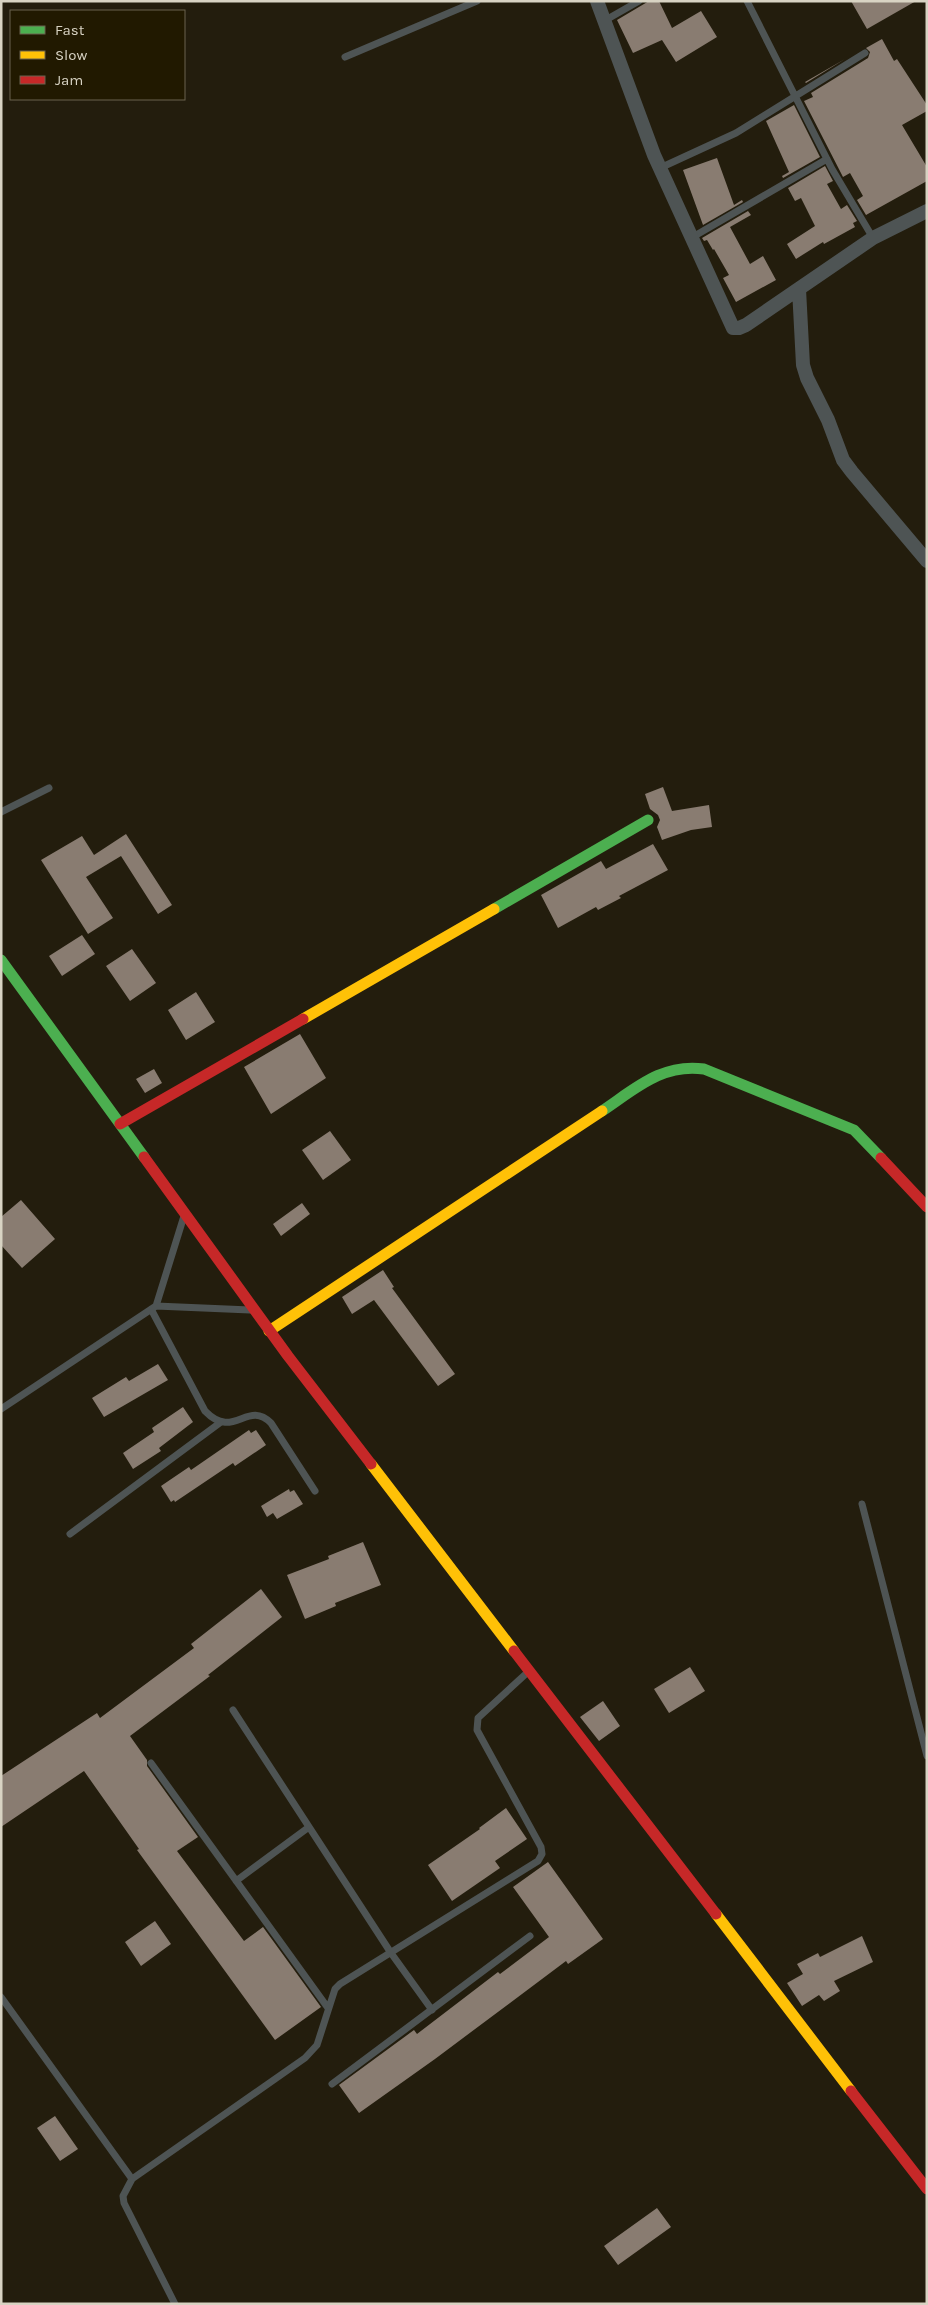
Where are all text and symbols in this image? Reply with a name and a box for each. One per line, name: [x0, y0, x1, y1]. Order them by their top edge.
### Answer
legend: [10, 10, 185, 100]
text: Fast: [55, 21, 85, 39]
text: Slow: [55, 46, 87, 64]
text: Jam: [55, 71, 83, 89]

